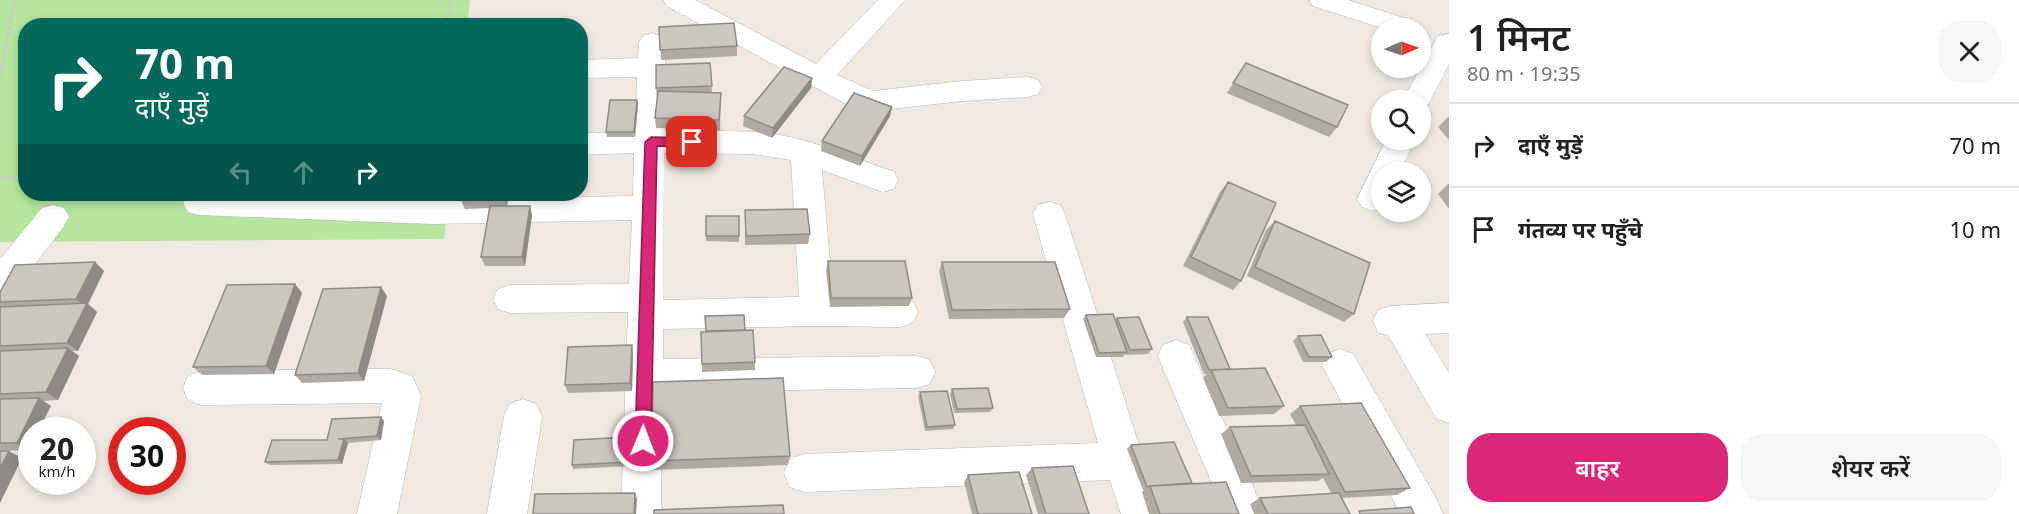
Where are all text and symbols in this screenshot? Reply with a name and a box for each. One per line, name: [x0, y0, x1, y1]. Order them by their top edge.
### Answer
text: 1 मिनट: [1467, 13, 1570, 62]
north arrow: [1371, 18, 1431, 78]
map controls: [1371, 18, 1431, 222]
button: close: [1938, 20, 2001, 83]
text: 70 m: [135, 34, 235, 91]
icon: right: [36, 42, 114, 120]
text: 80 m · 19:35: [1467, 60, 1581, 87]
text: दाएँ मुड़ें: [135, 88, 209, 125]
button: search: [1371, 90, 1431, 150]
pin: [666, 116, 717, 167]
icon: arrive: [675, 125, 708, 158]
icon: right: [1467, 129, 1500, 162]
text: दाएँ मुड़ें: [1518, 130, 1583, 160]
text: 70 m: [1950, 130, 2001, 160]
icon: left: [224, 156, 257, 189]
icon: ahead: [287, 156, 320, 189]
icon: right: [350, 156, 383, 189]
button: layers: [1371, 162, 1431, 222]
icon: arrive: [1467, 213, 1500, 246]
text: गंतव्य पर पहुँचे: [1518, 214, 1643, 244]
text: 10 m: [1950, 214, 2001, 244]
position arrow: [611, 409, 675, 473]
speed limit sign: 30: [108, 417, 186, 495]
text: 20: [40, 428, 74, 469]
button: बाहर: [1467, 433, 1728, 502]
button: शेयर करें: [1740, 433, 2001, 502]
text: km/h: [39, 461, 75, 481]

